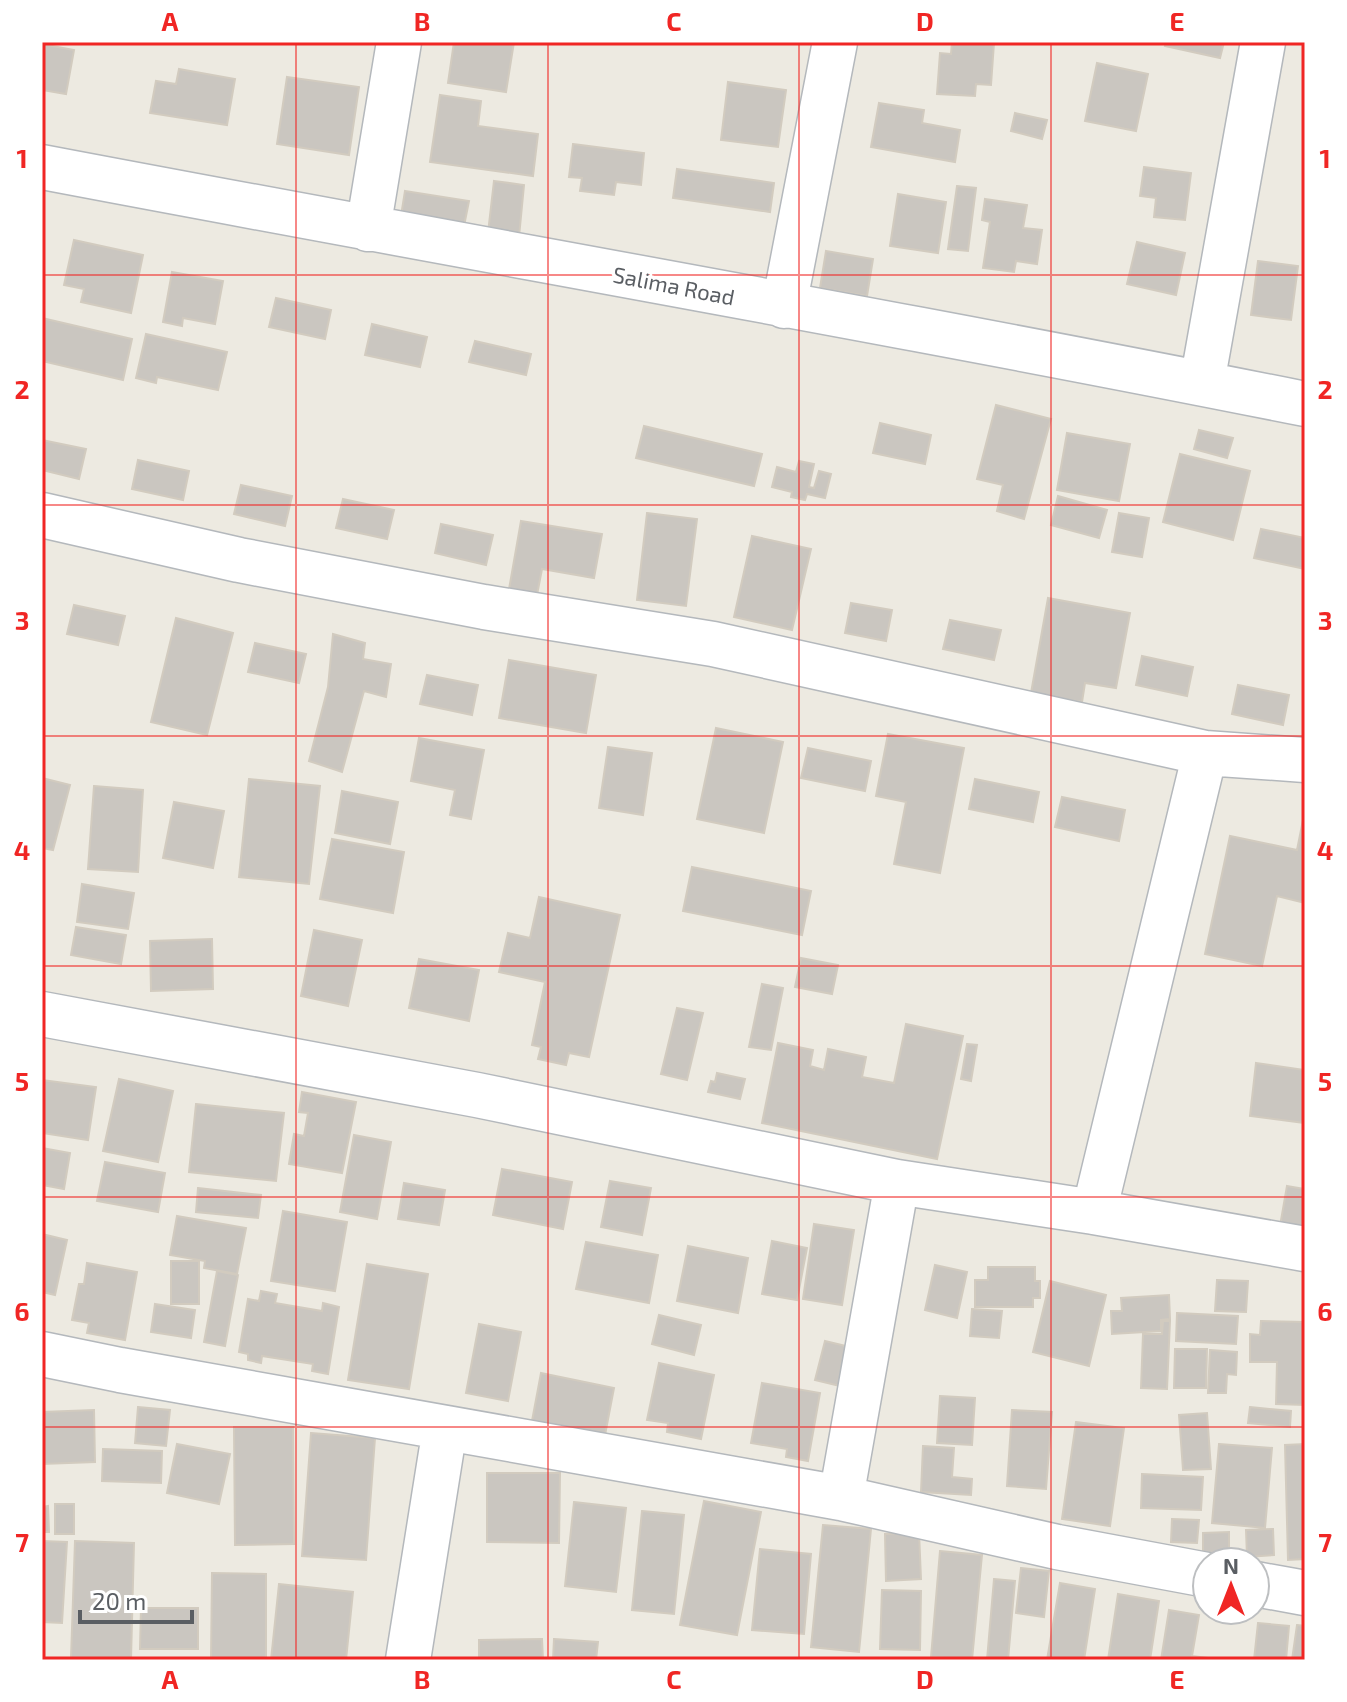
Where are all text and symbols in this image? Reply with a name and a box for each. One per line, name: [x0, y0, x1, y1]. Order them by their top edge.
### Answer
text: A: [162, 5, 179, 36]
text: B: [414, 5, 430, 36]
text: C: [666, 5, 682, 36]
text: D: [916, 5, 934, 36]
text: E: [1169, 5, 1185, 36]
text: 1: [16, 142, 28, 173]
text: 1: [1319, 142, 1331, 173]
street label: Salima Road: [611, 260, 737, 310]
text: 2: [14, 373, 30, 404]
text: 2: [1317, 373, 1333, 404]
text: 3: [15, 604, 29, 635]
text: 3: [1318, 604, 1332, 635]
text: 4: [14, 834, 30, 865]
text: 4: [1317, 834, 1333, 865]
text: 5: [15, 1065, 29, 1096]
text: 5: [1318, 1065, 1332, 1096]
text: 6: [14, 1295, 30, 1326]
text: 6: [1317, 1295, 1333, 1326]
text: 7: [15, 1526, 29, 1557]
text: 7: [1318, 1526, 1332, 1557]
north arrow: [1191, 1546, 1271, 1626]
text: N: [1223, 1552, 1239, 1578]
scale bar: [80, 1574, 192, 1624]
text: 20 m: [92, 1586, 146, 1615]
text: A: [162, 1663, 179, 1694]
text: B: [414, 1663, 430, 1694]
text: C: [666, 1663, 682, 1694]
text: D: [916, 1663, 934, 1694]
text: E: [1169, 1663, 1185, 1694]

